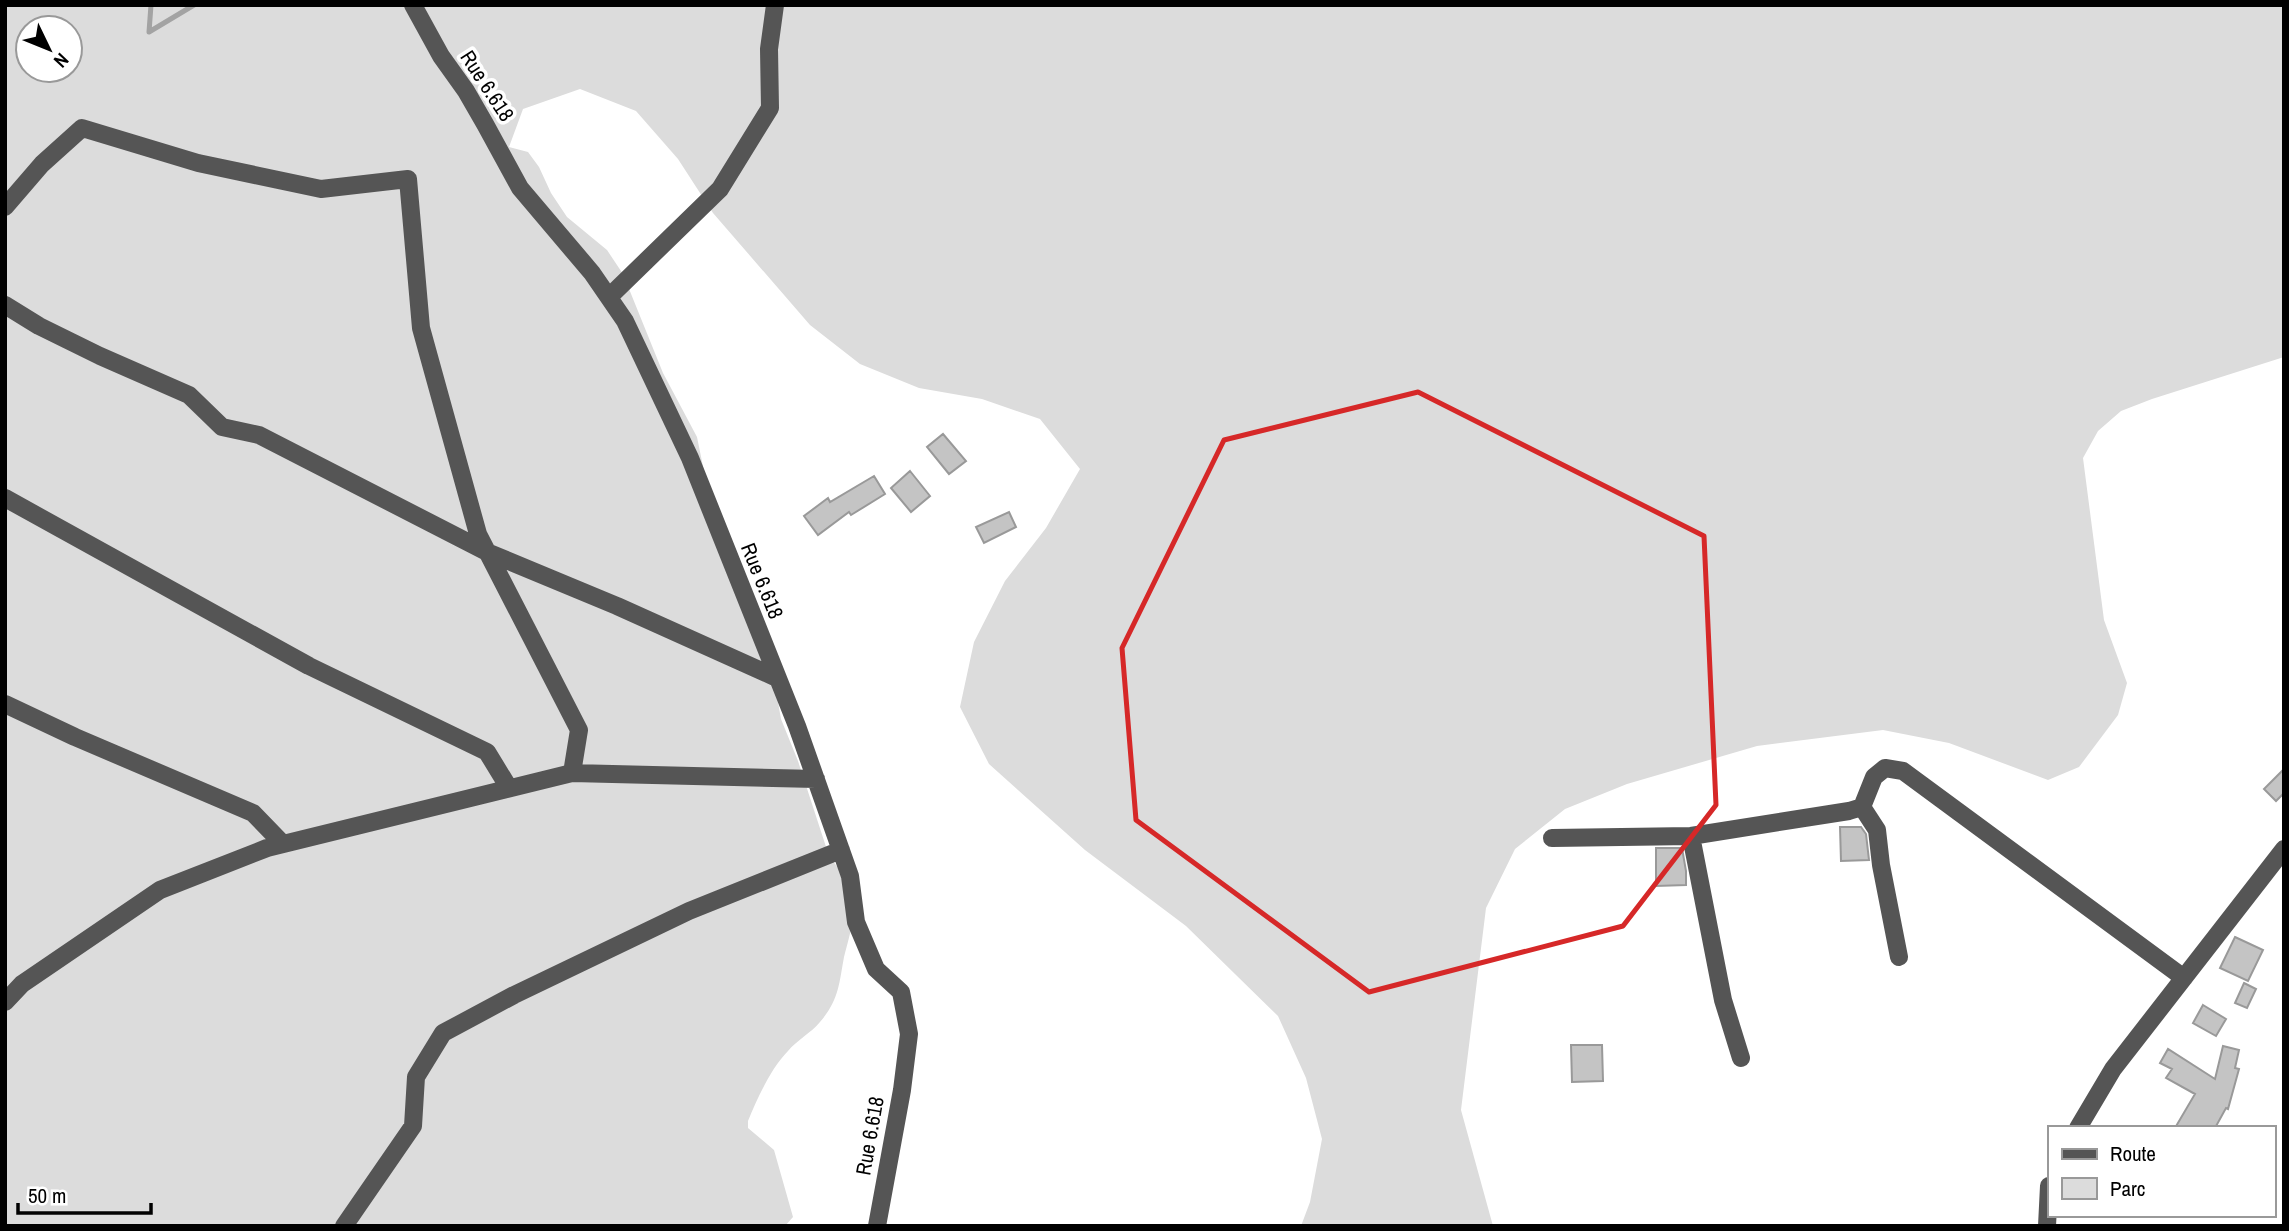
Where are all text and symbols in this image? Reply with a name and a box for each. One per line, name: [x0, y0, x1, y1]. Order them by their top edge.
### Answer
north arrow: [14, 14, 84, 84]
street label: Rue 6.618: [454, 45, 521, 127]
text: N: [48, 48, 75, 74]
street label: Rue 6.618: [734, 539, 791, 623]
street label: Rue 6.618: [848, 1094, 891, 1178]
legend: [2048, 1126, 2275, 1217]
text: Route: [2110, 1139, 2156, 1168]
scale bar: [18, 1172, 150, 1216]
text: Parc: [2110, 1174, 2145, 1203]
text: 50 m: [28, 1181, 66, 1210]

